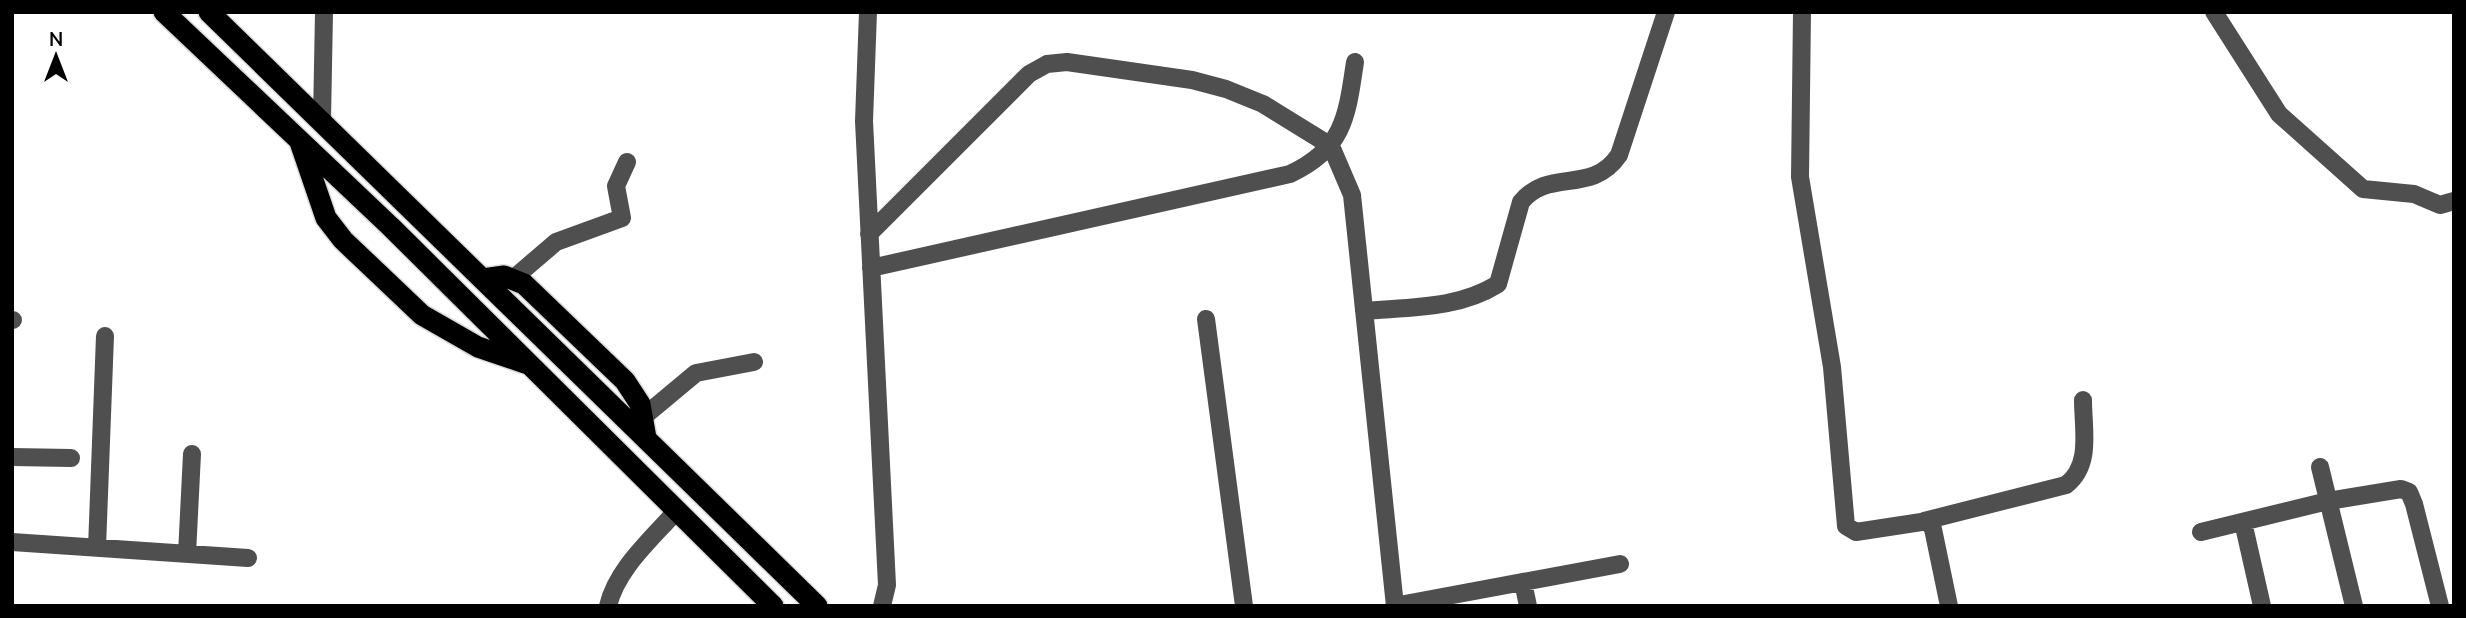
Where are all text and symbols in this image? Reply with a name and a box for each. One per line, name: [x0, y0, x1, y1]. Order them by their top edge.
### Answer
north arrow: [21, 21, 91, 91]
text: N: [49, 27, 63, 53]

